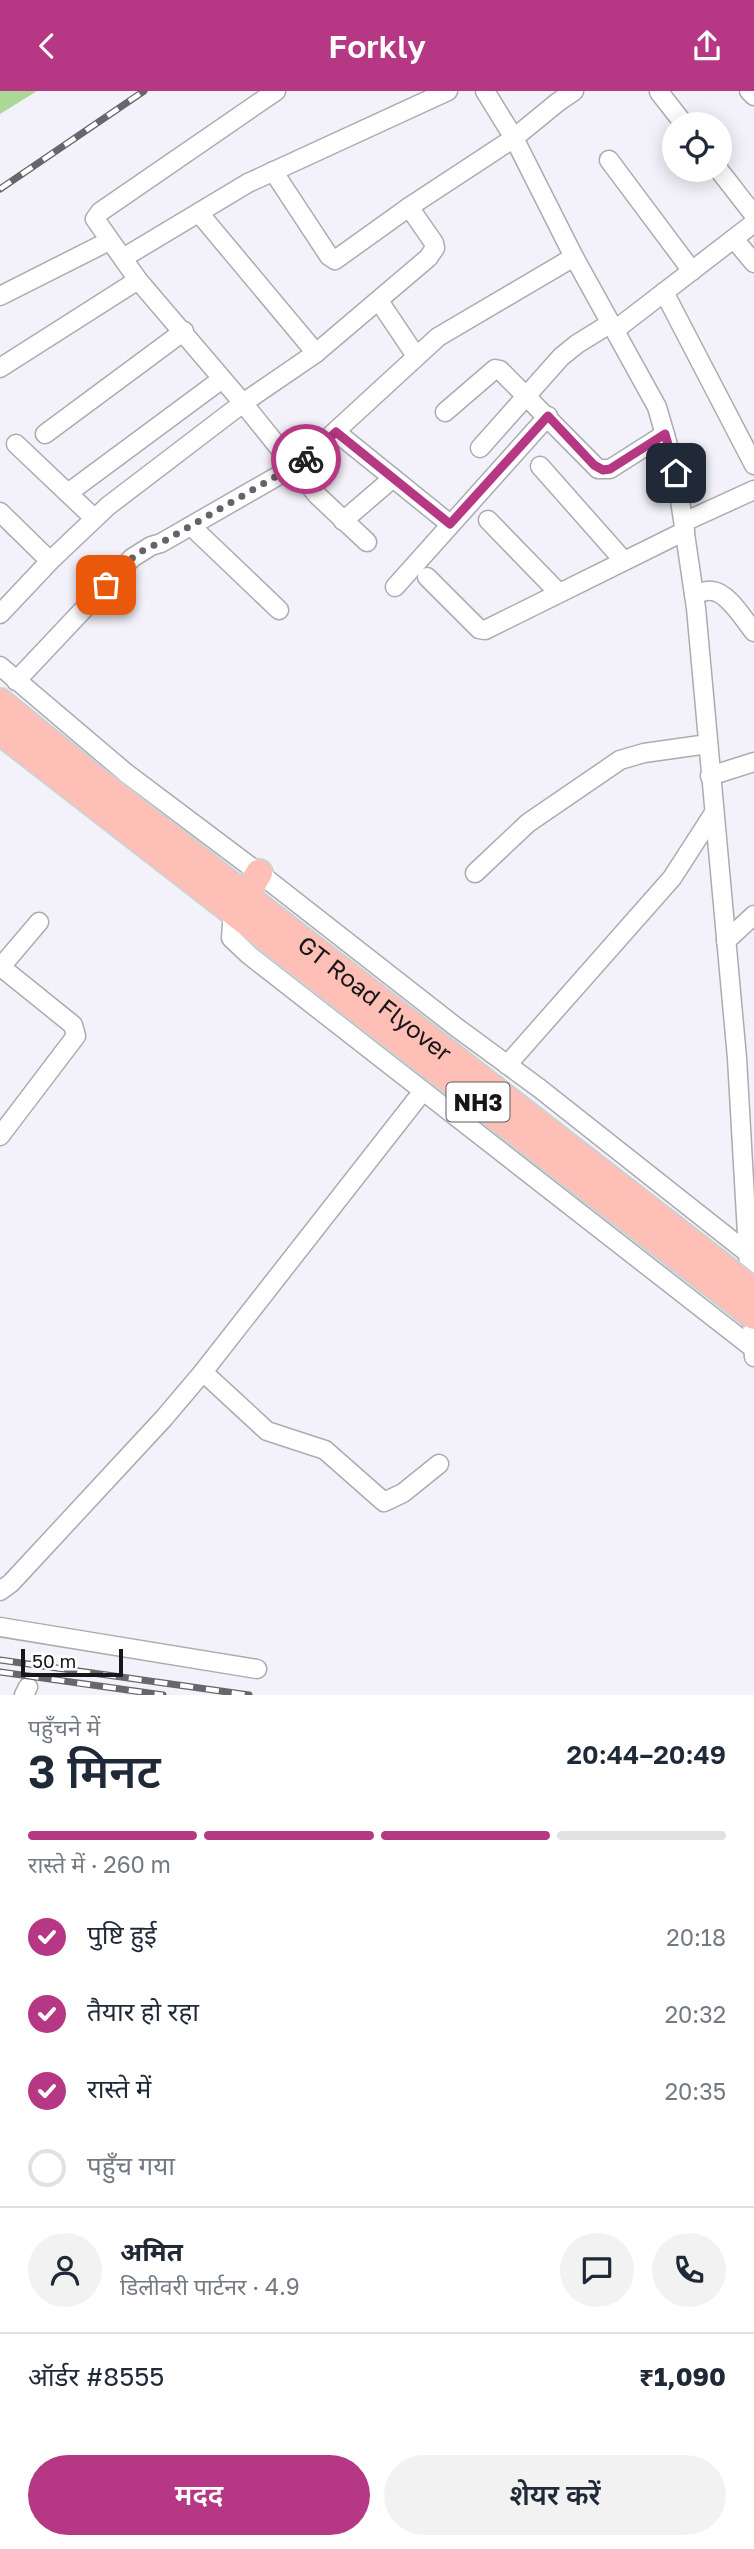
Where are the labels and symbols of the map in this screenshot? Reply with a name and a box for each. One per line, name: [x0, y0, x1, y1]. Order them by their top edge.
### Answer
courier: [271, 424, 341, 494]
pin: [646, 443, 706, 503]
pin: [76, 555, 136, 615]
street label: GT Road Flyover: [293, 929, 458, 1066]
road number: NH3: [447, 1083, 510, 1121]
scale bar: [21, 1646, 122, 1678]

